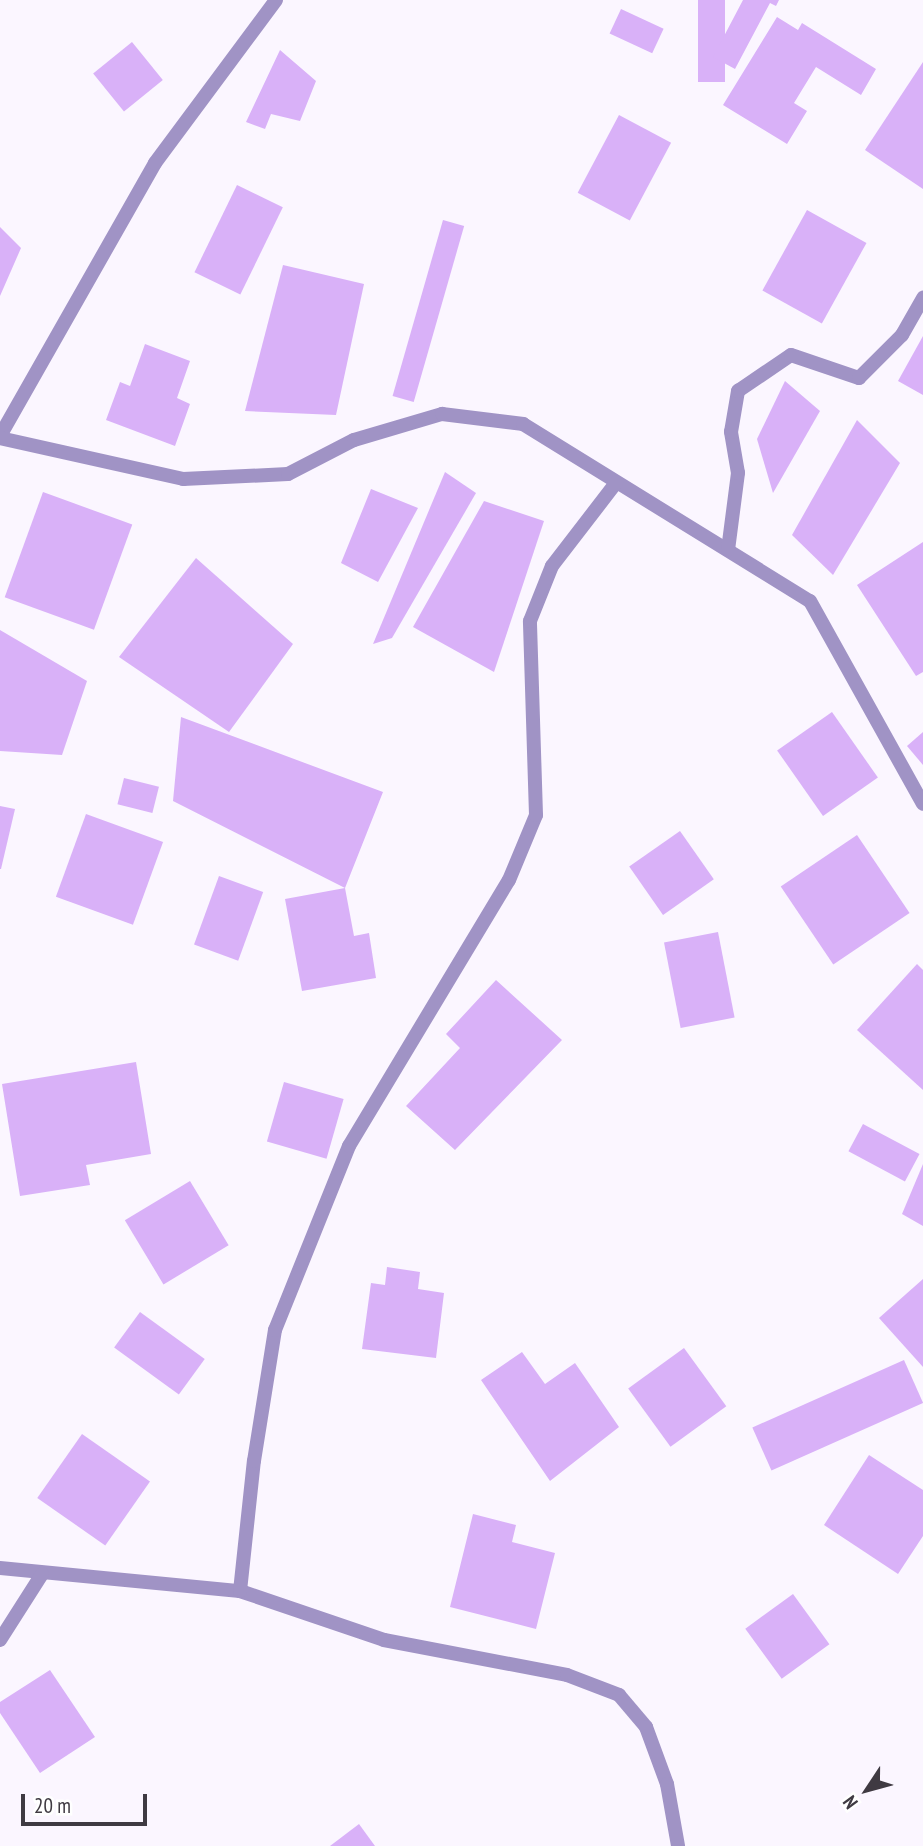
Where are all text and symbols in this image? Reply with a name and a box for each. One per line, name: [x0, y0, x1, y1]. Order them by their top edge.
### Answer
north arrow: [832, 1755, 902, 1825]
scale bar: [24, 1780, 150, 1824]
text: N: [837, 1791, 863, 1814]
text: 20 m: [34, 1792, 71, 1819]

